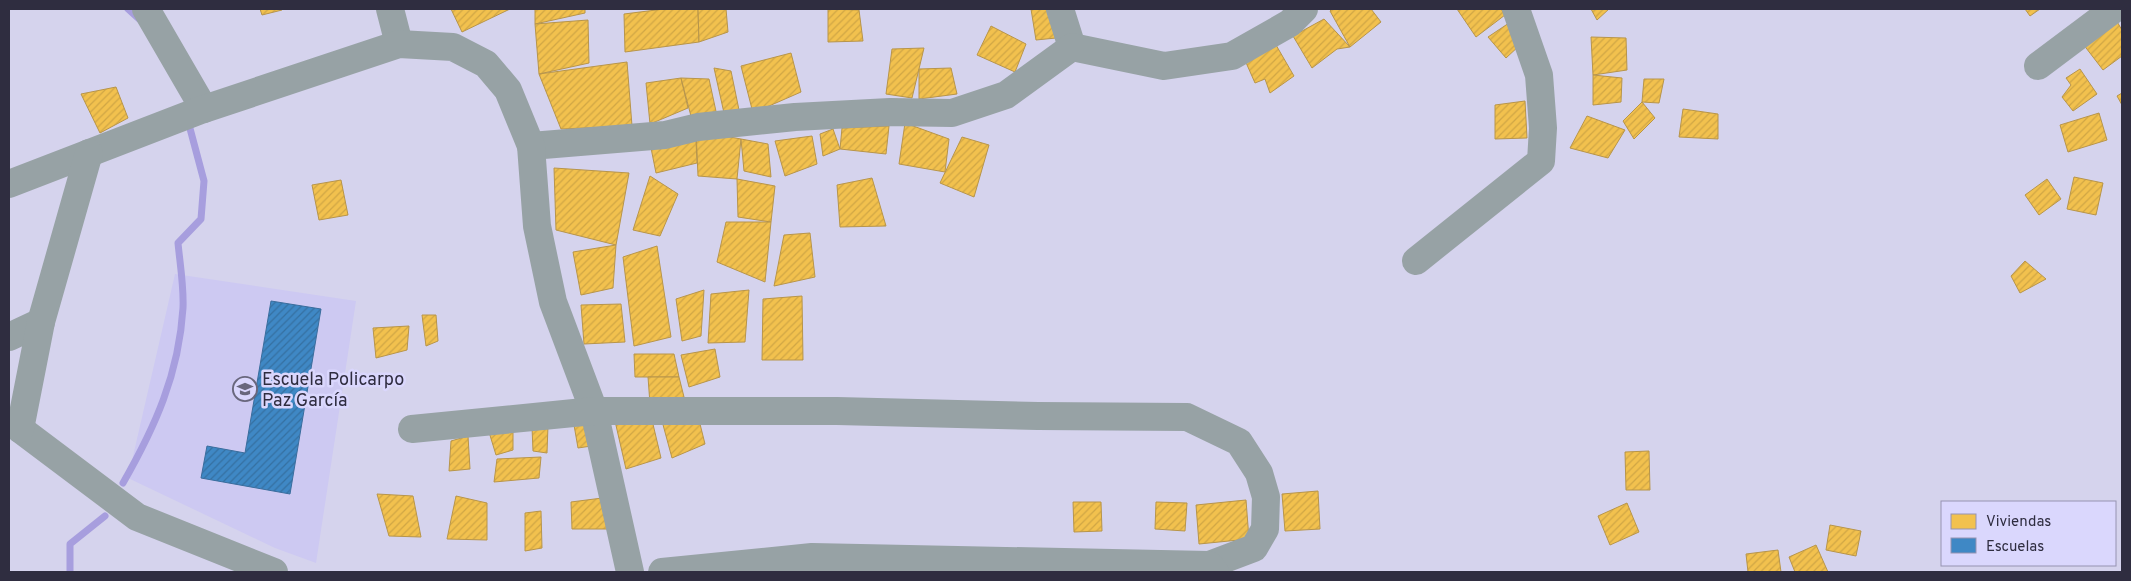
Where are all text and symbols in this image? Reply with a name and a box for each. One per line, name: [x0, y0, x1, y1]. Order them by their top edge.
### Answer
place label: Escuela Policarpo Paz García: [262, 369, 404, 413]
school or university icon: Escuela Policarpo Paz García: [232, 376, 258, 402]
legend: [1941, 501, 2116, 566]
text: Viviendas: [1986, 513, 2051, 532]
text: Escuelas: [1986, 538, 2044, 557]

